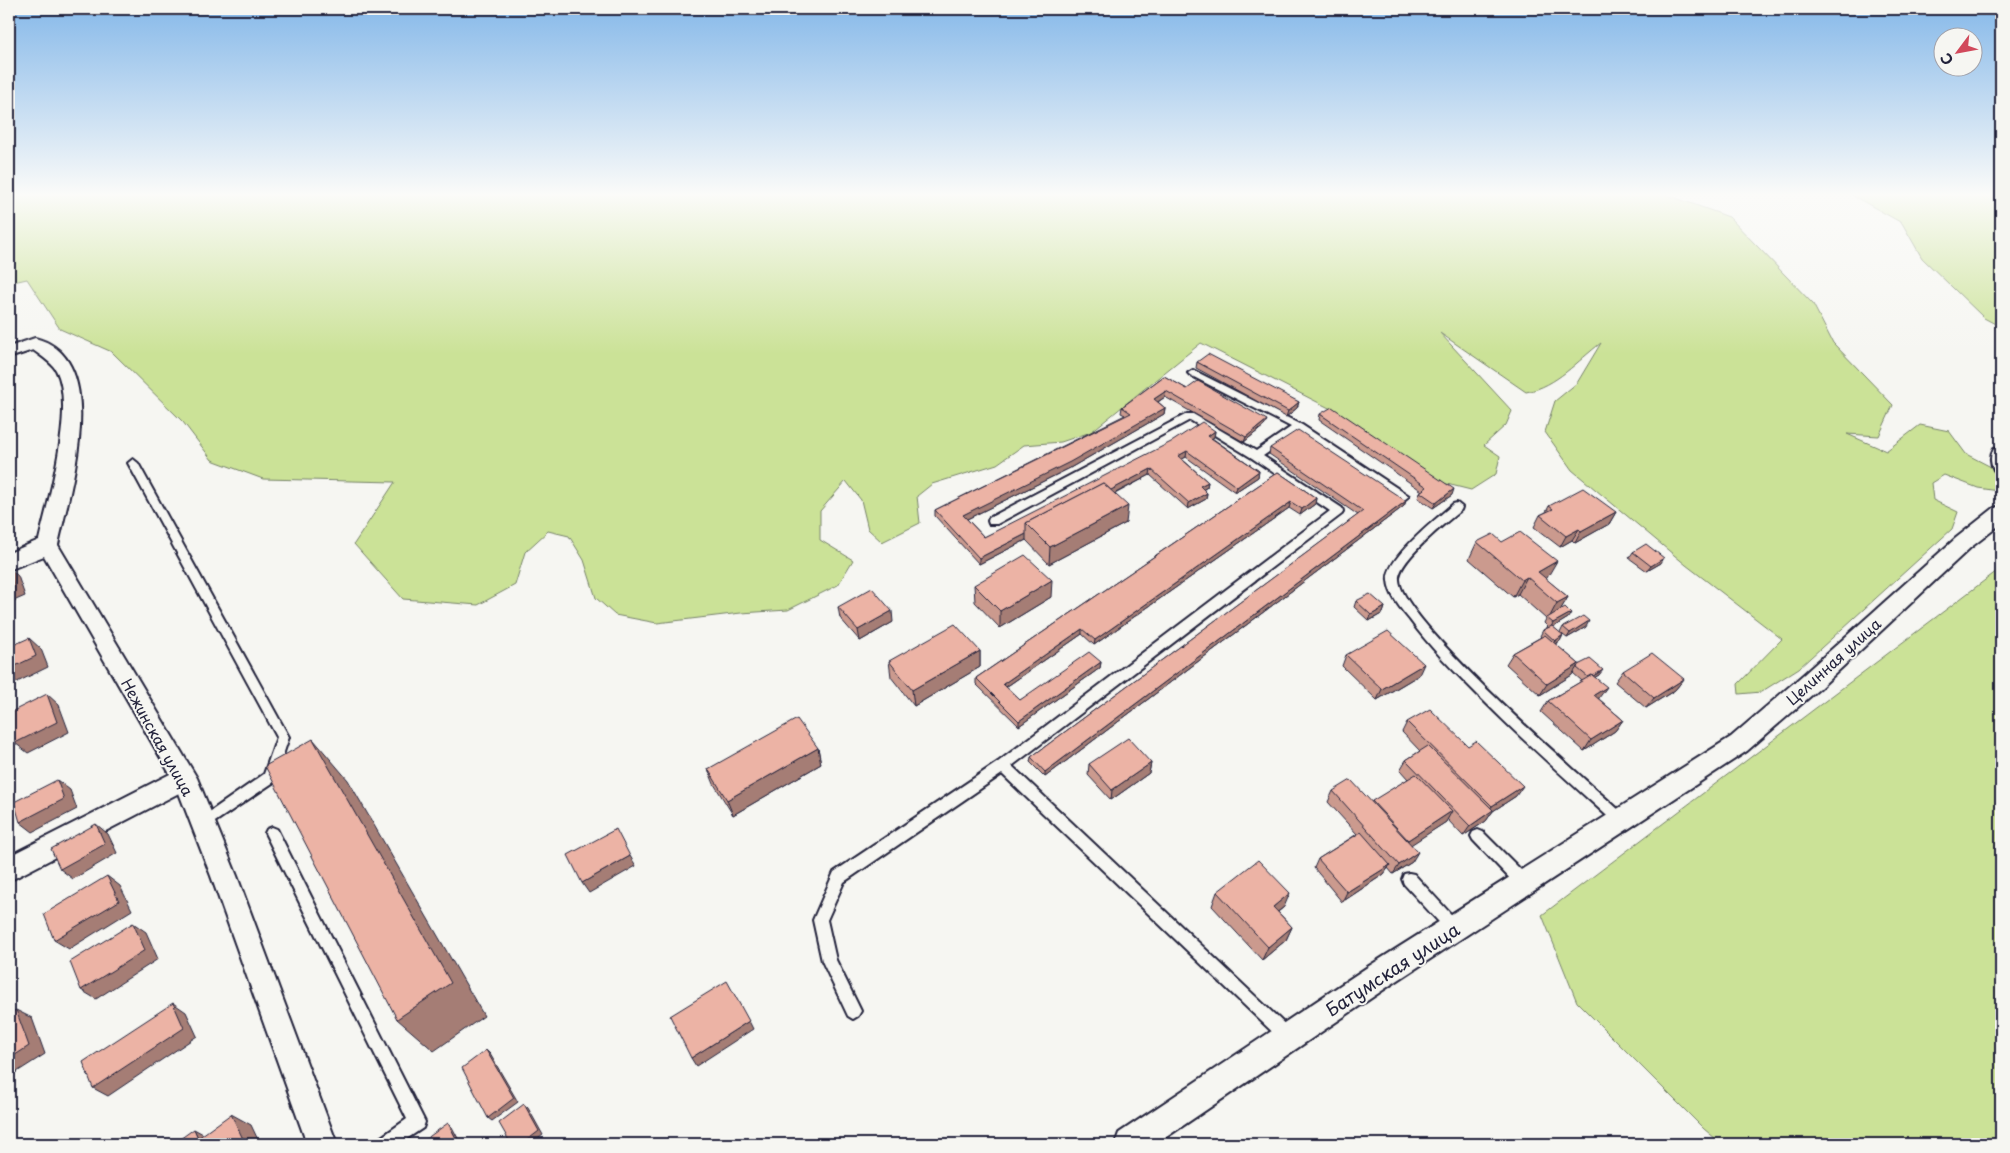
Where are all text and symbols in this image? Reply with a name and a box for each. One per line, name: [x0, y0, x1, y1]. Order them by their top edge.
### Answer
north arrow: [1932, 28, 1982, 78]
text: С: [1935, 49, 1958, 69]
street label: Целинная улица: [1780, 612, 1886, 710]
street label: Нежинская улица: [116, 674, 200, 801]
street label: Батумская улица: [1319, 915, 1465, 1023]

